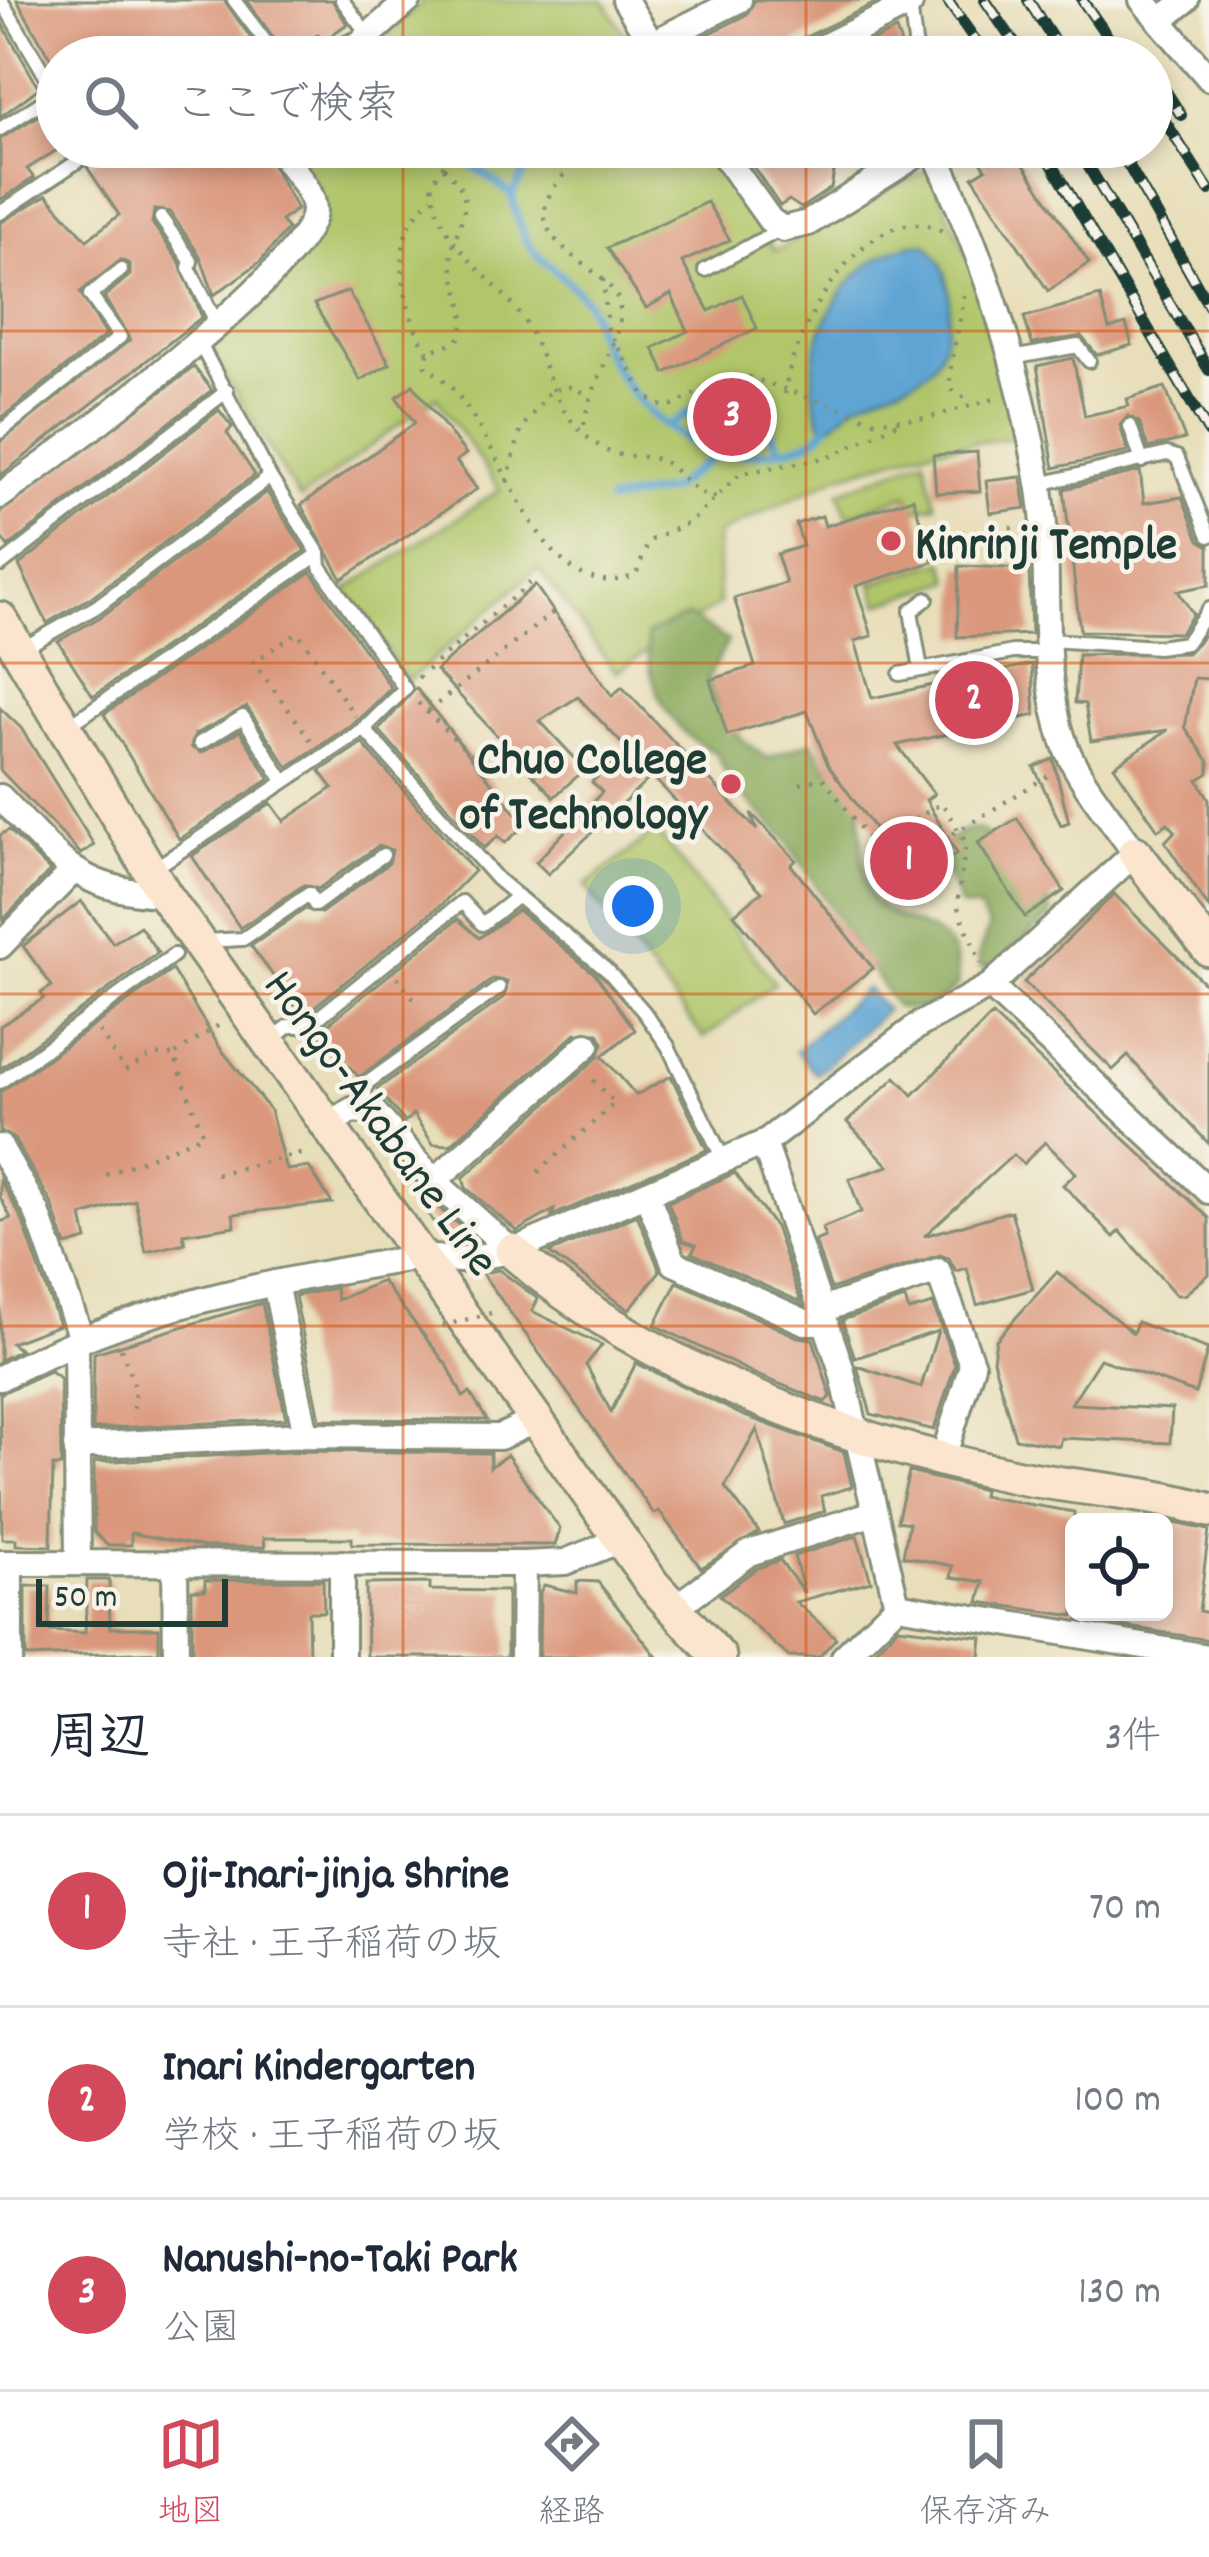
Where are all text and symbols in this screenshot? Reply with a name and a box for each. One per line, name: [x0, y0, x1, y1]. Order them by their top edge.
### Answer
search box: [36, 36, 1173, 168]
icon: search: [78, 69, 144, 135]
text: ここで検索: [174, 76, 399, 140]
pin: 3: [693, 372, 771, 462]
place label: Kinrinji Temple: [915, 514, 1177, 583]
marker: Kinrinji Temple: [878, 528, 904, 554]
pin: 2: [935, 655, 1013, 745]
place label: Chuo College of Technology: [459, 729, 709, 853]
marker: Chuo College of Technology: [718, 771, 744, 797]
pin: 1: [870, 816, 948, 906]
your location: [603, 876, 663, 936]
street label: Hongo-Akabane Line: [243, 958, 513, 1293]
map controls: [1065, 1513, 1173, 1621]
button: locate: [1065, 1513, 1173, 1621]
scale bar: [36, 1573, 228, 1626]
text: 50 m: [54, 1576, 118, 1623]
text: 周辺: [48, 1706, 150, 1778]
text: 3件: [1105, 1713, 1161, 1768]
text: Oji-Inari-jinja Shrine: [162, 1846, 509, 1910]
text: 1: [83, 1883, 91, 1938]
text: 70 m: [1089, 1883, 1161, 1938]
text: 寺社 · 王子稲荷の坂: [162, 1920, 501, 1975]
text: Inari Kindergarten: [162, 2038, 475, 2102]
text: 2: [78, 2075, 96, 2130]
text: 100 m: [1074, 2075, 1161, 2130]
text: 学校 · 王子稲荷の坂: [162, 2112, 501, 2167]
text: Nanushi-no-Taki Park: [162, 2230, 518, 2294]
text: 3: [78, 2267, 96, 2322]
text: 130 m: [1078, 2267, 1161, 2322]
text: 公園: [162, 2304, 240, 2359]
tab: 地図: [158, 2411, 224, 2538]
tab: 経路: [539, 2411, 605, 2538]
tab: 保存済み: [920, 2411, 1052, 2538]

